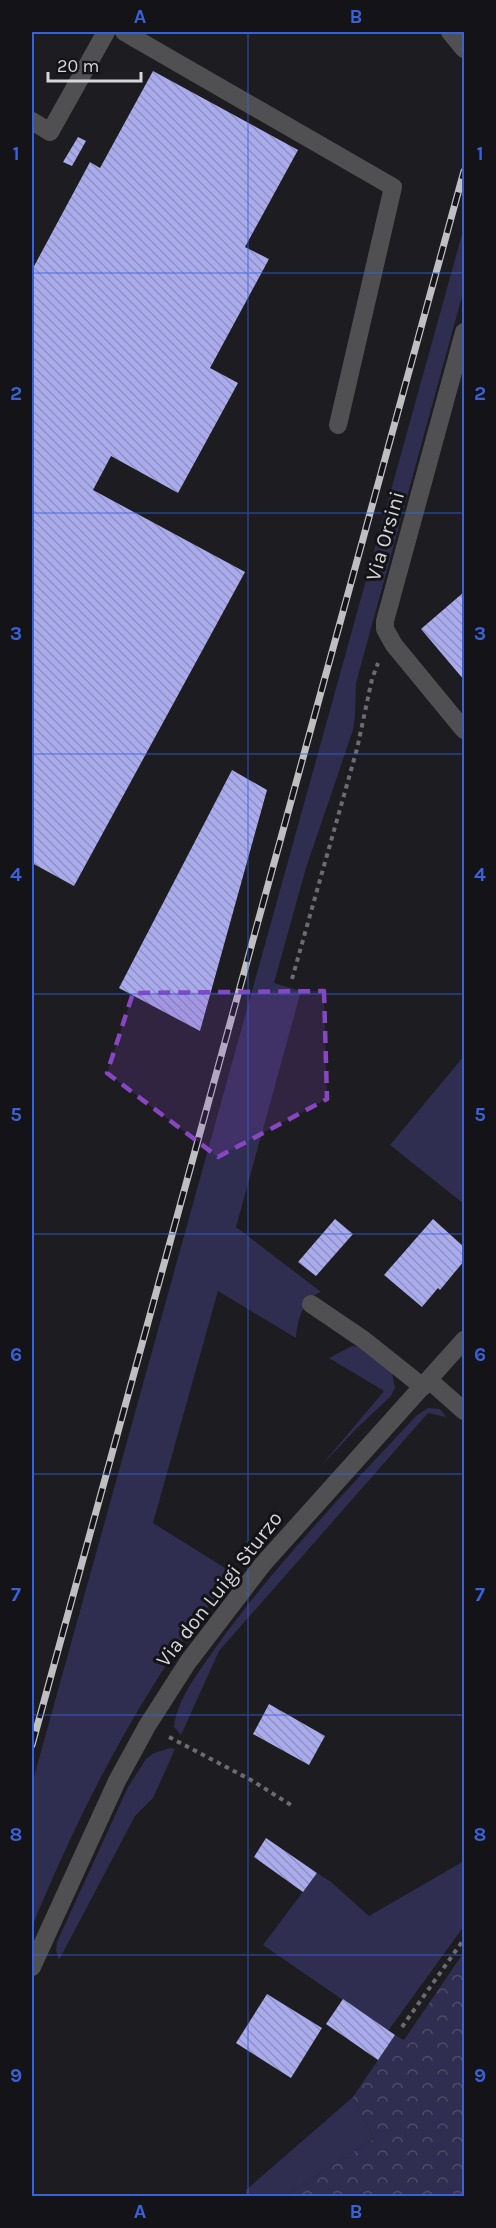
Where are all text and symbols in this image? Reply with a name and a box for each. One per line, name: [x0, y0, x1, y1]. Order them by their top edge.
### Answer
text: A: [134, 5, 147, 28]
text: B: [350, 5, 362, 28]
scale bar: [48, 45, 141, 83]
text: 20 m: [57, 55, 99, 77]
text: 1: [12, 142, 20, 165]
text: 1: [476, 142, 484, 165]
text: 2: [10, 382, 22, 405]
text: 2: [474, 382, 486, 405]
street label: Via Orsini: [361, 488, 409, 584]
text: 3: [10, 622, 22, 645]
text: 3: [474, 622, 486, 645]
text: 4: [10, 863, 22, 886]
text: 4: [474, 863, 486, 886]
text: 5: [10, 1103, 22, 1126]
text: 5: [474, 1103, 486, 1126]
text: 6: [10, 1343, 22, 1366]
text: 6: [474, 1343, 486, 1366]
street label: Via don Luigi Sturzo: [151, 1507, 287, 1671]
text: 7: [11, 1583, 21, 1606]
text: 7: [475, 1583, 485, 1606]
text: 8: [10, 1823, 22, 1846]
text: 8: [474, 1823, 486, 1846]
text: 9: [10, 2064, 22, 2087]
text: 9: [474, 2064, 486, 2087]
text: A: [134, 2200, 147, 2223]
text: B: [350, 2200, 362, 2223]

